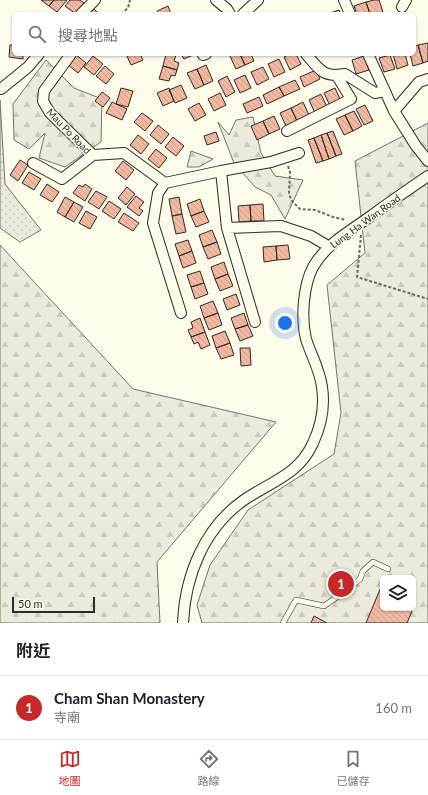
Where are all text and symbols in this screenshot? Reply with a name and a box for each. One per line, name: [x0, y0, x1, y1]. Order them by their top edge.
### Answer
search box: [12, 12, 416, 56]
icon: search: [26, 23, 48, 45]
text: 搜尋地點: [58, 26, 118, 44]
street label: Mau Po Road: [44, 106, 94, 156]
street label: Lung Ha Wan Road: [328, 192, 402, 250]
your location: [275, 313, 295, 333]
pin: 1: [328, 569, 354, 599]
map controls: [380, 575, 416, 611]
button: layers: [380, 575, 416, 611]
scale bar: [12, 595, 95, 614]
text: 50 m: [18, 597, 43, 610]
text: 附近: [16, 640, 50, 661]
text: Cham Shan Monastery: [54, 689, 205, 707]
text: 1: [25, 700, 33, 716]
text: 160 m: [375, 700, 412, 716]
text: 寺廟: [54, 709, 80, 725]
tab: 地圖: [59, 748, 81, 788]
tab: 路線: [198, 748, 220, 788]
tab: 已儲存: [337, 748, 370, 788]

